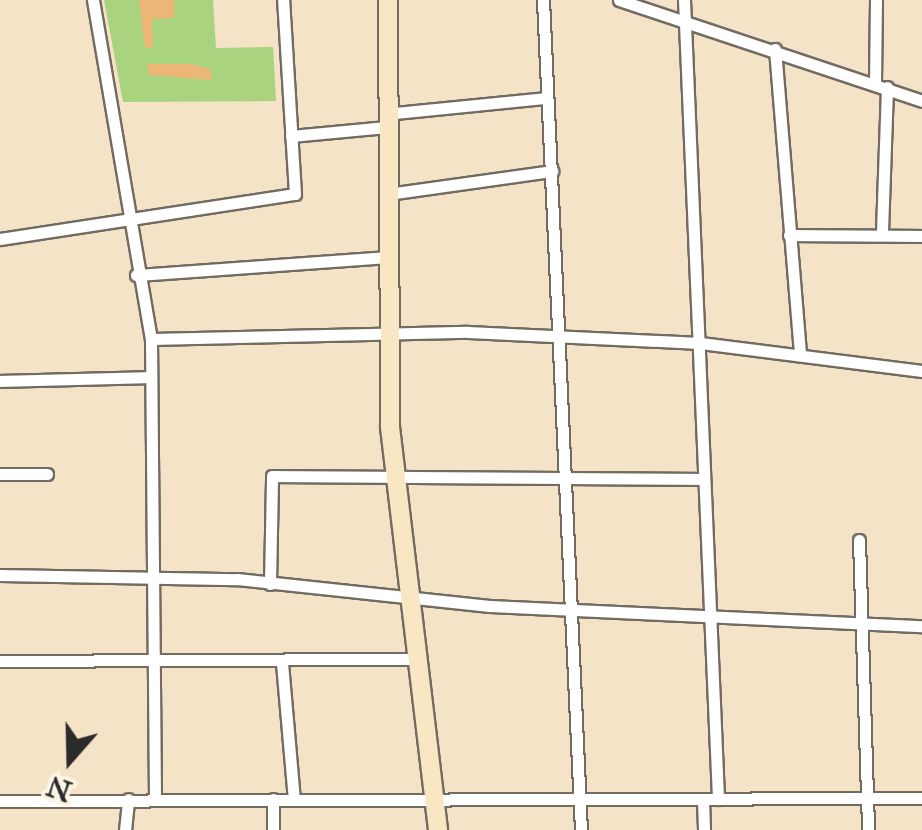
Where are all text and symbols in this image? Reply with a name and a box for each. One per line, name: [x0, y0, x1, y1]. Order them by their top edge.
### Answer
north arrow: [20, 710, 120, 810]
text: N: [42, 768, 77, 809]

